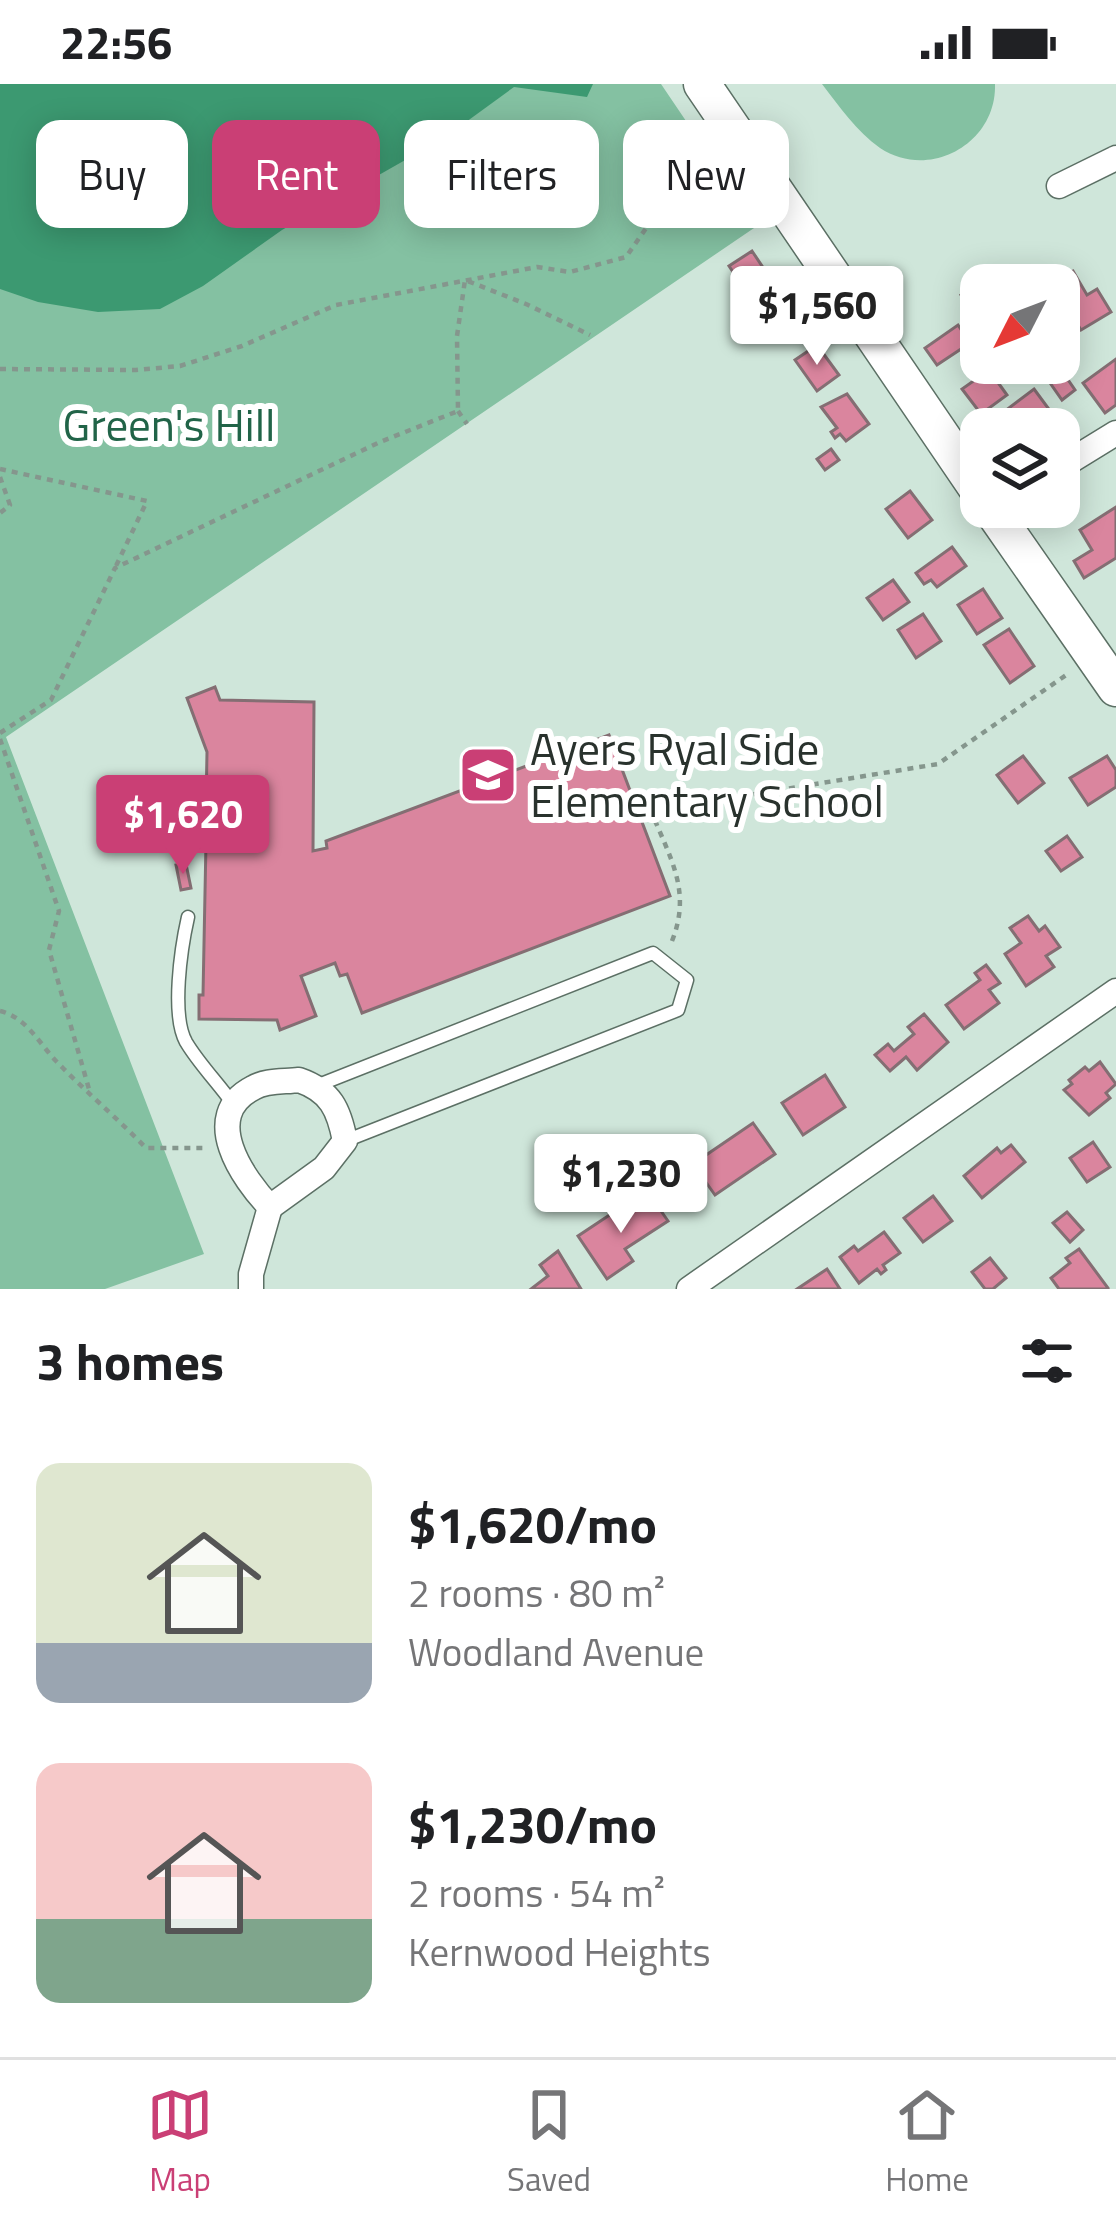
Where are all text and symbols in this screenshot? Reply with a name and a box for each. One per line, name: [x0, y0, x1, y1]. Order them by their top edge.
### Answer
text: 22:56: [60, 8, 172, 76]
chip: Buy: [36, 120, 188, 228]
chip: Rent: [212, 120, 380, 228]
chip: Filters: [404, 120, 599, 228]
chip: New: [623, 120, 789, 228]
north arrow: [960, 264, 1080, 384]
map controls: [960, 264, 1080, 528]
pin: $1,560: [719, 266, 915, 368]
text: $1,560: [757, 275, 877, 334]
park label: Green's Hill: [63, 390, 275, 458]
button: layers: [960, 408, 1080, 528]
place label: Ayers Ryal Side Elementary School: [530, 714, 884, 834]
school or university icon: Ayers Ryal Side Elementary School: [457, 744, 519, 806]
pin: $1,620: [85, 775, 281, 877]
text: $1,620: [123, 784, 243, 843]
pin: $1,230: [523, 1134, 719, 1236]
text: $1,230: [561, 1143, 681, 1202]
text: 3 homes: [36, 1322, 224, 1400]
icon: filters: [1014, 1328, 1080, 1394]
text: $1,620/mo: [408, 1485, 657, 1563]
icon: home: [132, 1511, 276, 1655]
text: 2 rooms · 80 m²: [408, 1563, 665, 1622]
text: Woodland Avenue: [408, 1622, 704, 1681]
text: $1,230/mo: [408, 1785, 657, 1863]
icon: home: [132, 1811, 276, 1955]
text: 2 rooms · 54 m²: [408, 1863, 665, 1922]
text: Kernwood Heights: [408, 1922, 711, 1981]
tab: Map: [147, 2082, 213, 2204]
tab: Saved: [507, 2082, 591, 2204]
tab: Home: [885, 2082, 969, 2204]

